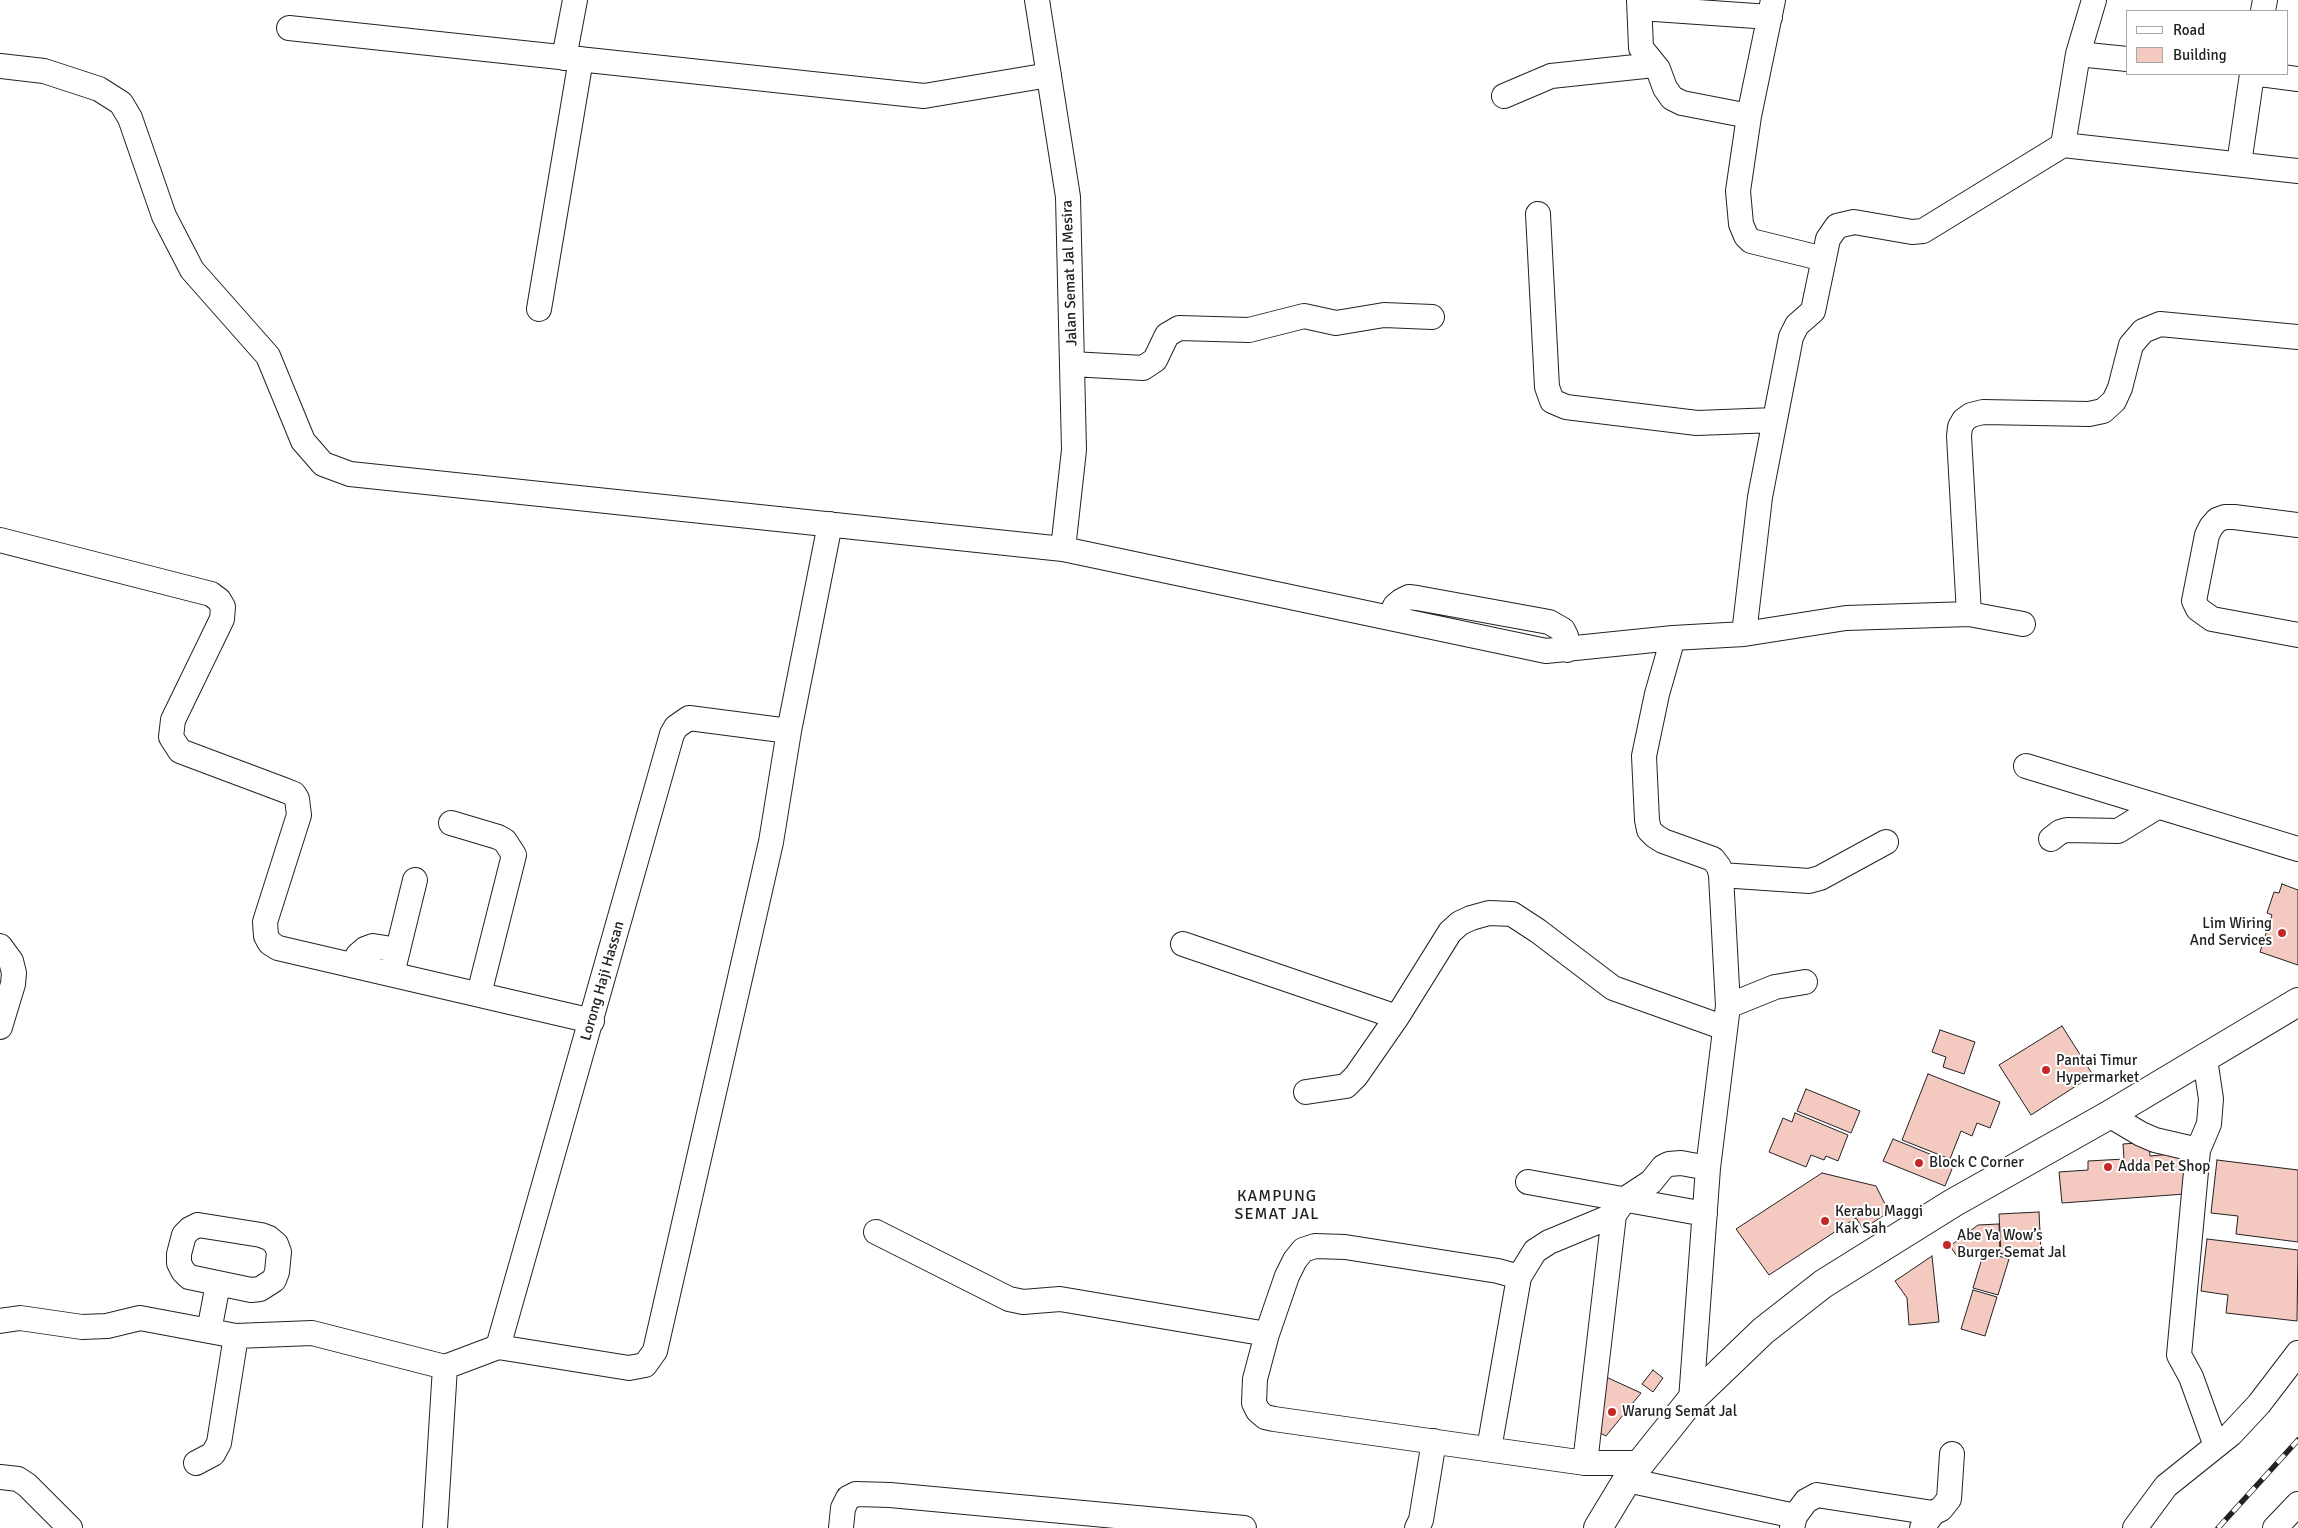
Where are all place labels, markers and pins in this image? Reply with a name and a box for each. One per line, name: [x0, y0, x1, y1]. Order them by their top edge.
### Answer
place label: Lim Wiring And Services: [2190, 915, 2272, 950]
marker: Lim Wiring And Services: [2276, 927, 2288, 939]
place label: Pantai Timur Hypermarket: [2056, 1052, 2139, 1087]
marker: Pantai Timur Hypermarket: [2040, 1064, 2052, 1076]
place label: Block C Corner: [1929, 1154, 2024, 1172]
marker: Block C Corner: [1913, 1157, 1925, 1169]
place label: Adda Pet Shop: [2118, 1158, 2210, 1176]
marker: Adda Pet Shop: [2102, 1161, 2114, 1173]
place label: Kerabu Maggi Kak Sah: [1835, 1203, 1923, 1238]
marker: Kerabu Maggi Kak Sah: [1819, 1215, 1831, 1227]
place label: Abe Ya Wow’s Burger Semat Jal: [1957, 1227, 2066, 1262]
marker: Abe Ya Wow’s Burger Semat Jal: [1941, 1239, 1953, 1251]
place label: Warung Semat Jal: [1622, 1403, 1737, 1421]
marker: Warung Semat Jal: [1606, 1406, 1618, 1418]

